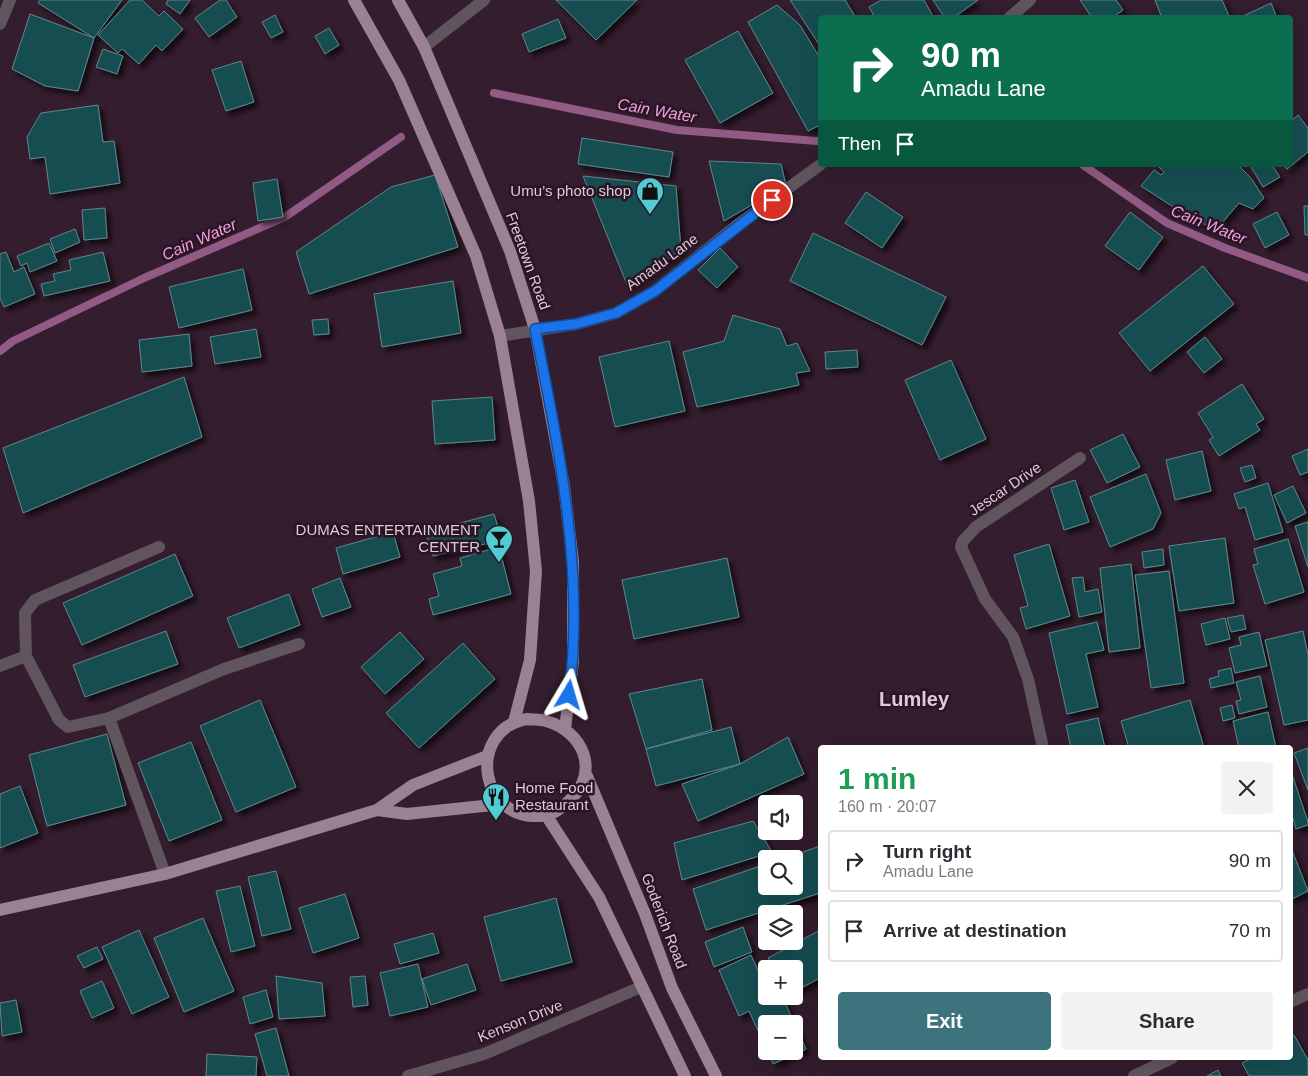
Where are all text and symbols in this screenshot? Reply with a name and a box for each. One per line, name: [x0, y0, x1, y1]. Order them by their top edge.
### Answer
icon: right: [838, 35, 903, 100]
text: 90 m: [921, 35, 1001, 74]
text: Amadu Lane: [921, 76, 1046, 101]
water label: Cain Water: [616, 95, 698, 126]
icon: arrive: [891, 130, 919, 158]
text: Then: [838, 133, 881, 154]
shop icon: Umu’s photo shop: [635, 176, 665, 215]
pin: [751, 179, 793, 221]
place label: Umu’s photo shop: [510, 182, 631, 199]
icon: arrive: [758, 186, 786, 214]
water label: Cain Water: [1169, 202, 1250, 248]
street label: Freetown Road: [503, 210, 554, 312]
water label: Cain Water: [159, 215, 240, 263]
street label: Amadu Lane: [622, 230, 701, 293]
street label: Jescar Drive: [965, 458, 1044, 519]
place label: DUMAS ENTERTAINMENT CENTER: [296, 521, 480, 555]
bar icon: DUMAS ENTERTAINMENT CENTER: [484, 524, 514, 563]
position arrow: [542, 668, 594, 720]
district label: Lumley: [879, 688, 950, 710]
text: 1 min: [838, 762, 916, 795]
button: close: [1221, 762, 1273, 814]
place label: Home Food Restaurant: [515, 779, 593, 813]
restaurant icon: Home Food Restaurant: [481, 782, 511, 821]
map controls: [758, 795, 803, 1060]
button: sound: [758, 795, 803, 840]
text: 160 m · 20:07: [838, 798, 937, 815]
text: Turn right: [883, 841, 971, 862]
icon: right: [840, 847, 868, 875]
button: search: [758, 850, 803, 895]
text: 90 m: [1229, 850, 1271, 871]
text: Amadu Lane: [883, 863, 974, 880]
street label: Goderich Road: [638, 871, 690, 971]
button: layers: [758, 905, 803, 950]
icon: arrive: [840, 917, 868, 945]
text: Arrive at destination: [883, 920, 1067, 941]
text: 70 m: [1229, 920, 1271, 941]
button: +: [758, 960, 803, 1005]
button: Exit: [838, 992, 1051, 1050]
button: Share: [1061, 992, 1273, 1050]
street label: Kenson Drive: [475, 996, 565, 1045]
button: −: [758, 1015, 803, 1060]

